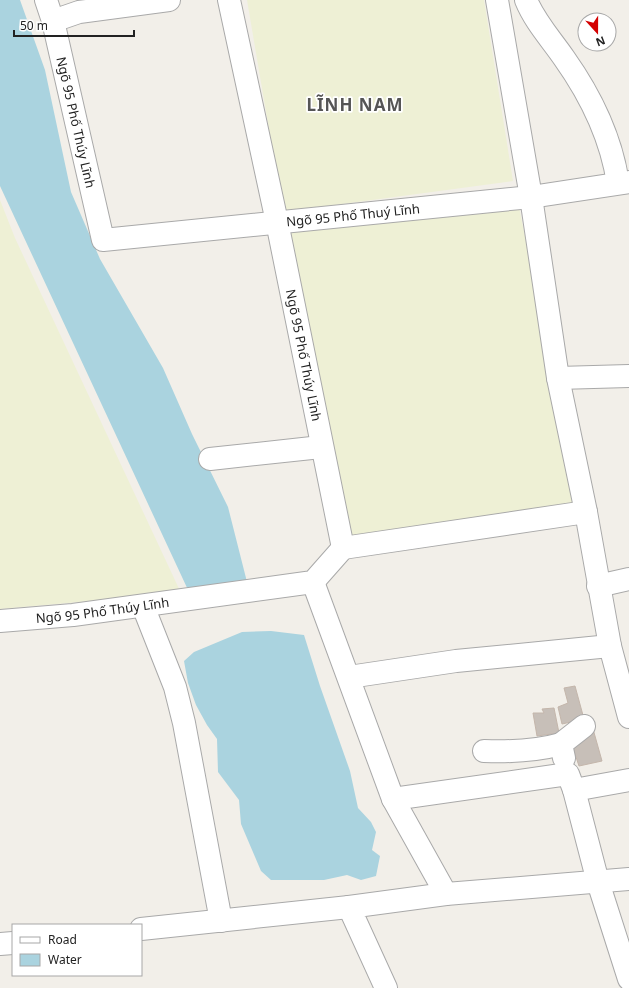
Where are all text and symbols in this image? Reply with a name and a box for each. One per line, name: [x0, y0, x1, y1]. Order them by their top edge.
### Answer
scale bar: [14, 12, 134, 38]
north arrow: [577, 12, 617, 52]
text: 50 m: [20, 17, 48, 34]
text: N: [594, 33, 608, 50]
street label: Ngõ 95 Phố Thúy Lĩnh: [52, 55, 100, 190]
district label: LĨNH NAM: [307, 93, 403, 116]
street label: Ngõ 95 Phố Thuý Lĩnh: [285, 199, 421, 231]
street label: Ngõ 95 Phố Thúy Lĩnh: [282, 288, 326, 423]
street label: Ngõ 95 Phố Thúy Lĩnh: [35, 593, 170, 627]
legend: [12, 924, 142, 976]
text: Road: [48, 931, 77, 948]
text: Water: [48, 951, 82, 968]

